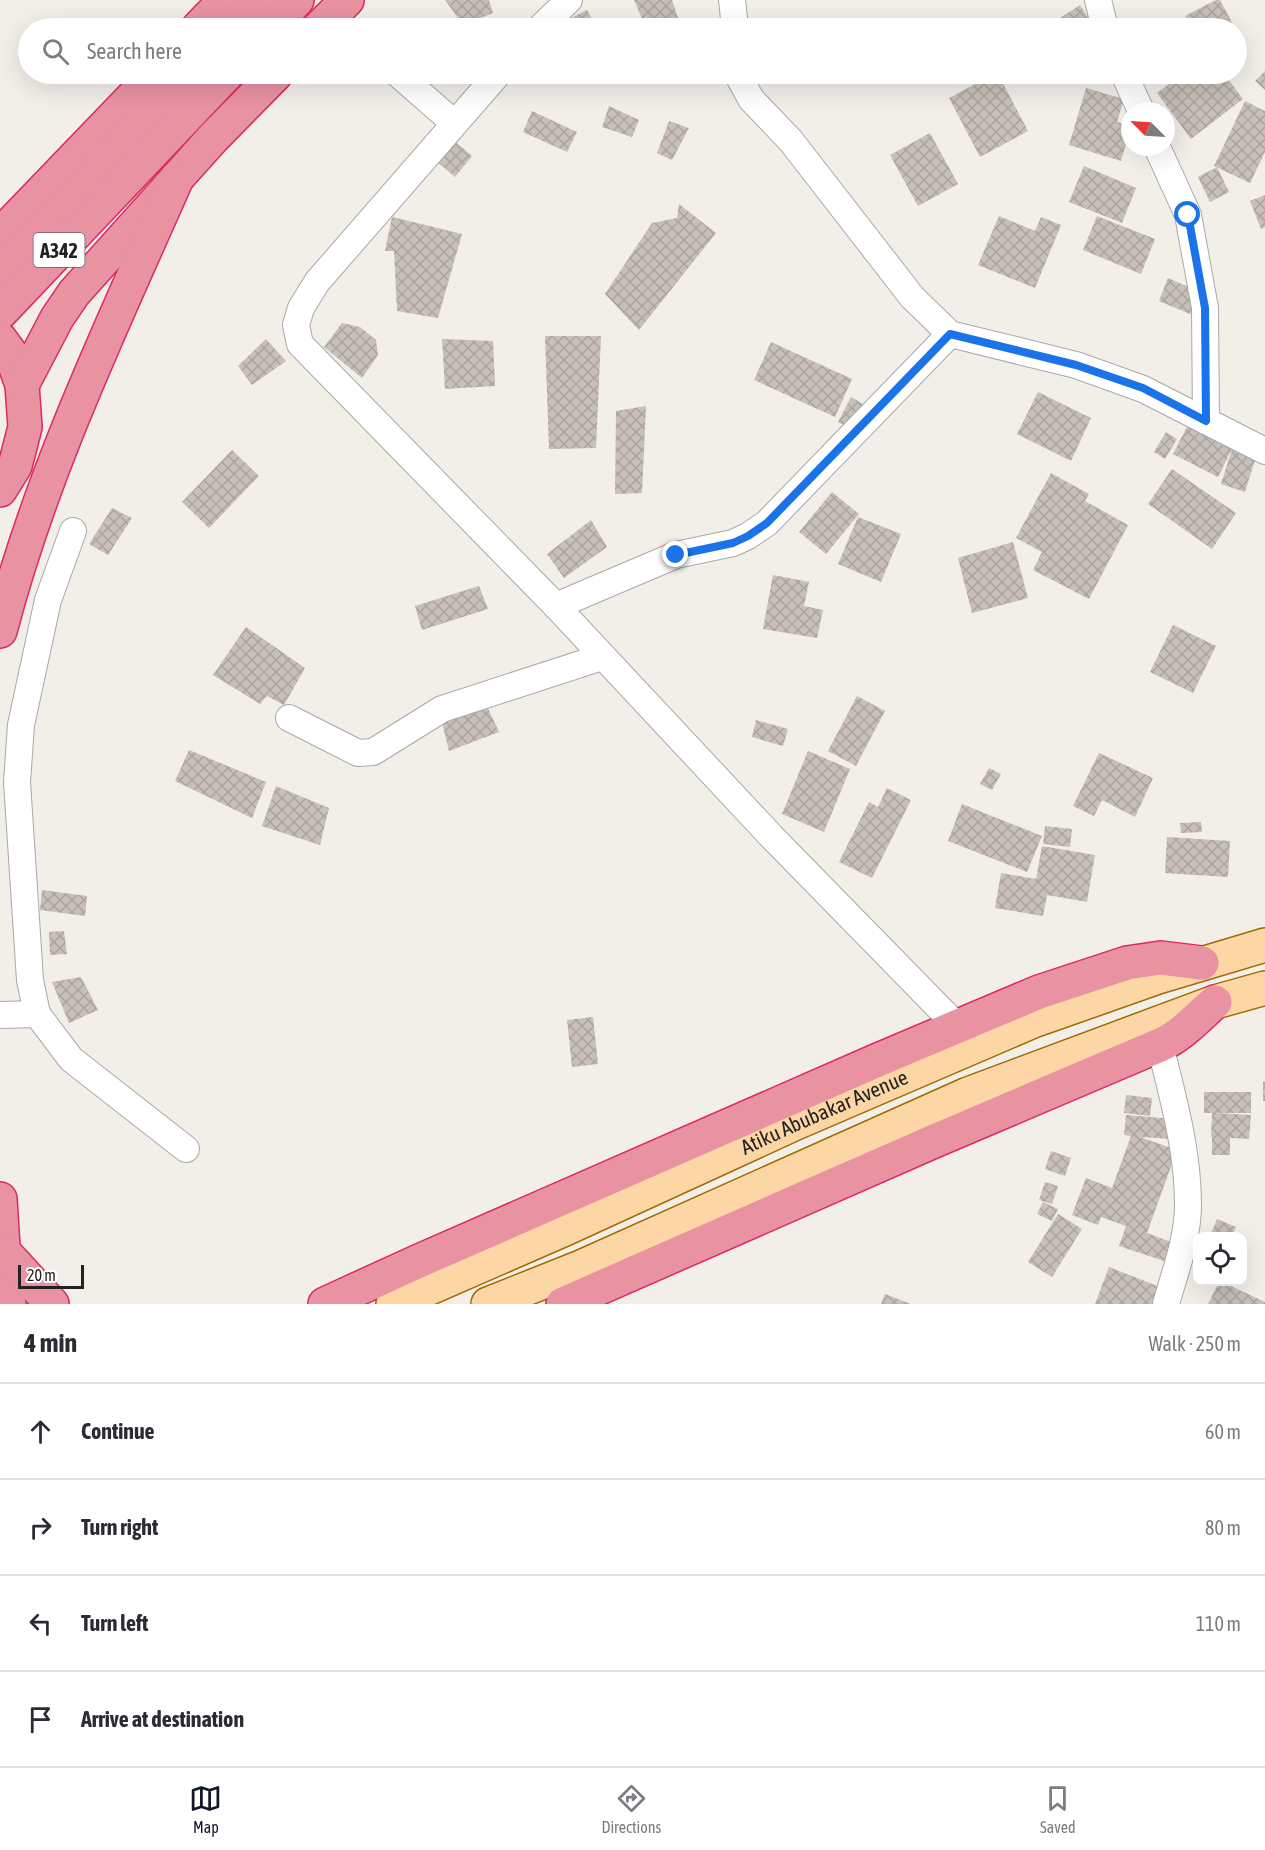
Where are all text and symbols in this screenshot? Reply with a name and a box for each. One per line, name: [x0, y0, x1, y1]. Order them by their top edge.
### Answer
search box: [18, 18, 1247, 84]
icon: search: [39, 35, 72, 68]
text: Search here: [87, 38, 182, 64]
north arrow: [1121, 102, 1175, 156]
route start: [1174, 201, 1200, 227]
road number: A342: [34, 233, 84, 267]
route end: [662, 541, 688, 567]
street label: Atiku Abubakar Avenue: [737, 1064, 911, 1159]
map controls: [1193, 1232, 1247, 1286]
button: locate: [1193, 1232, 1247, 1286]
scale bar: [18, 1262, 84, 1290]
text: 20 m: [27, 1266, 56, 1284]
text: 4 min: [24, 1328, 77, 1358]
text: Walk · 250 m: [1149, 1332, 1241, 1355]
icon: ahead: [24, 1415, 57, 1448]
text: Continue: [81, 1418, 155, 1444]
text: 60 m: [1205, 1420, 1241, 1443]
icon: right: [24, 1511, 57, 1544]
text: Turn right: [81, 1514, 158, 1540]
text: 80 m: [1205, 1516, 1241, 1539]
icon: left: [24, 1607, 57, 1640]
text: Turn left: [81, 1610, 148, 1636]
text: 110 m: [1196, 1612, 1241, 1635]
icon: arrive: [24, 1703, 57, 1736]
text: Arrive at destination: [81, 1706, 244, 1732]
tab: Map: [189, 1782, 222, 1836]
tab: Directions: [601, 1782, 661, 1836]
tab: Saved: [1040, 1782, 1075, 1836]

